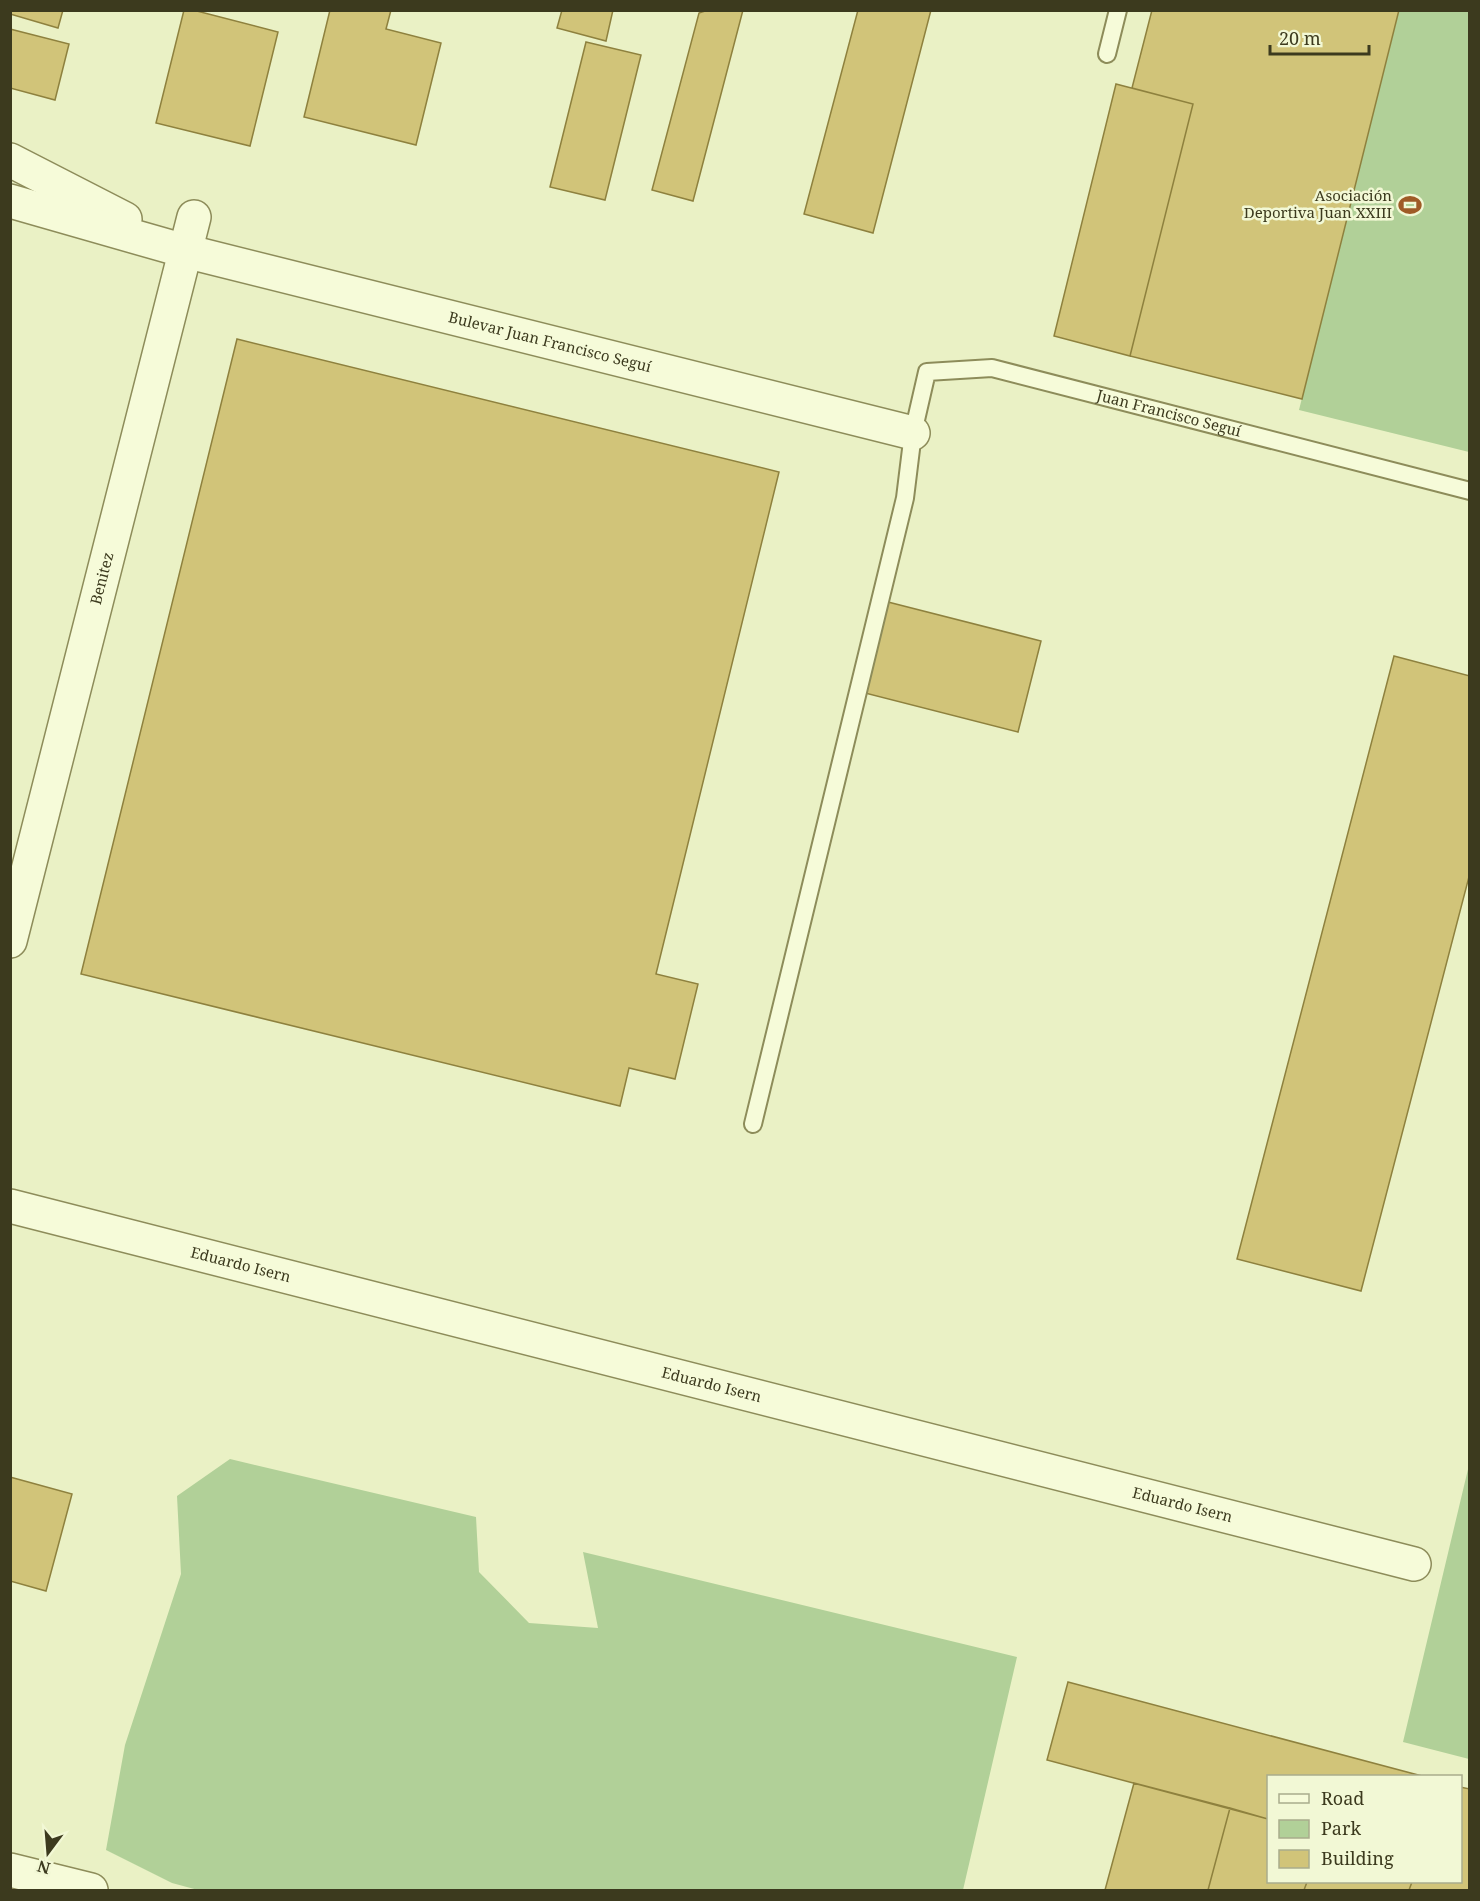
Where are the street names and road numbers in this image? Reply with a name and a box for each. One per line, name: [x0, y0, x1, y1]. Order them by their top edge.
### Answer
street label: Bulevar Juan Francisco Seguí: [446, 306, 654, 376]
street label: Juan Francisco Seguí: [1094, 384, 1244, 441]
street label: Benitez: [85, 550, 117, 607]
street label: Eduardo Isern: [189, 1241, 293, 1286]
street label: Eduardo Isern: [660, 1362, 764, 1406]
street label: Eduardo Isern: [1131, 1482, 1235, 1526]

